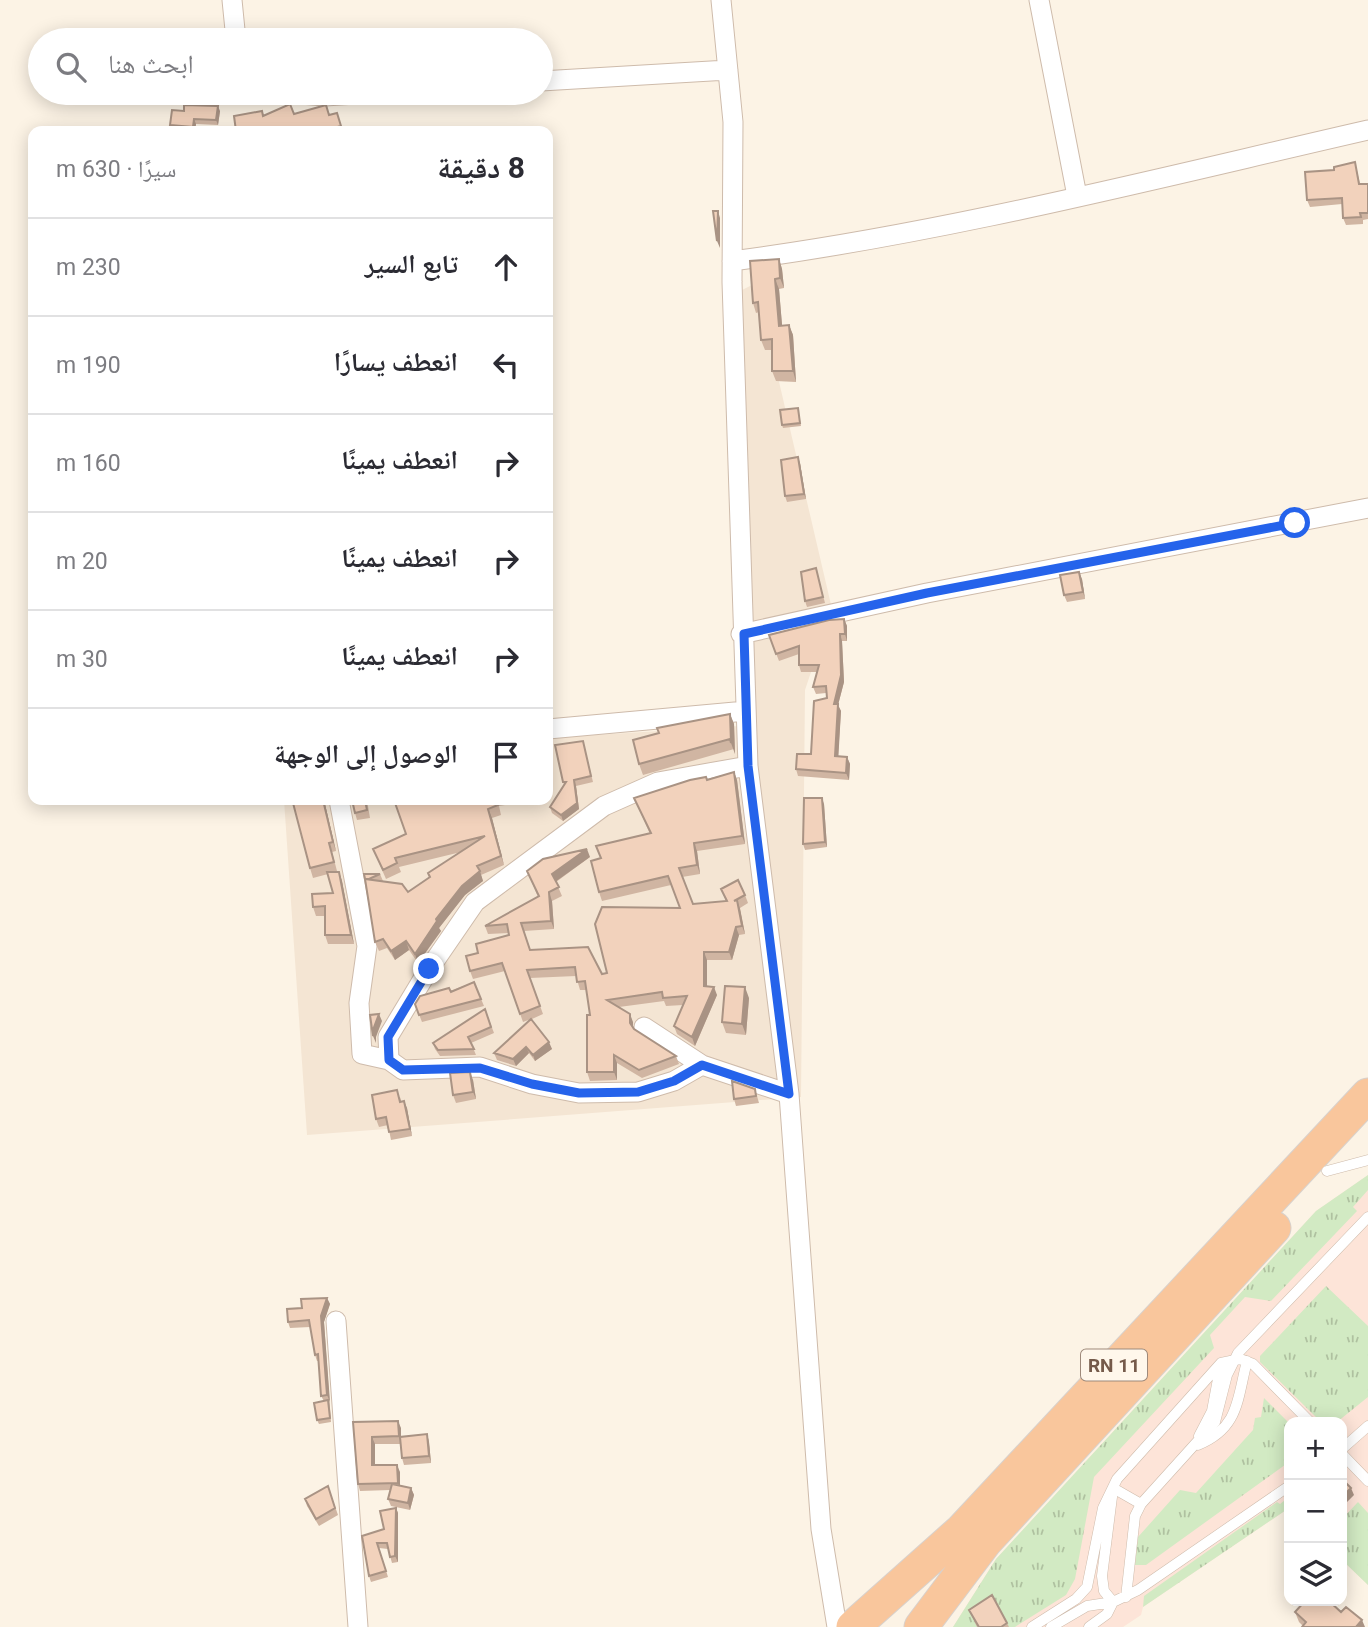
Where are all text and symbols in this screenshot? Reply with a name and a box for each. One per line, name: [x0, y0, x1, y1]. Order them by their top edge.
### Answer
search box: [28, 28, 553, 105]
icon: search: [52, 48, 90, 86]
text: ابحث هنا: [108, 49, 194, 79]
text: 8 دقيقة: [437, 150, 525, 185]
text: سيرًا · 630 m: [56, 156, 176, 183]
icon: ahead: [487, 248, 525, 286]
text: تابع السير: [365, 249, 458, 279]
text: 230 m: [56, 254, 121, 281]
icon: left: [487, 346, 525, 384]
text: انعطف يسارًا: [334, 347, 458, 377]
text: 190 m: [56, 352, 121, 379]
icon: right: [487, 444, 525, 482]
text: انعطف يمينًا: [341, 445, 458, 475]
text: 160 m: [56, 450, 121, 477]
route start: [1279, 507, 1310, 538]
icon: right: [487, 542, 525, 580]
text: انعطف يمينًا: [341, 543, 458, 573]
text: 20 m: [56, 548, 108, 575]
icon: right: [487, 640, 525, 678]
text: انعطف يمينًا: [341, 641, 458, 671]
text: 30 m: [56, 646, 108, 673]
icon: arrive: [487, 738, 525, 776]
text: الوصول إلى الوجهة: [274, 739, 458, 769]
route end: [413, 953, 444, 984]
road number: RN 11: [1081, 1350, 1147, 1380]
map controls: [1284, 1417, 1347, 1606]
button: +: [1284, 1417, 1347, 1480]
button: −: [1284, 1480, 1347, 1543]
button: layers: [1284, 1543, 1347, 1606]

